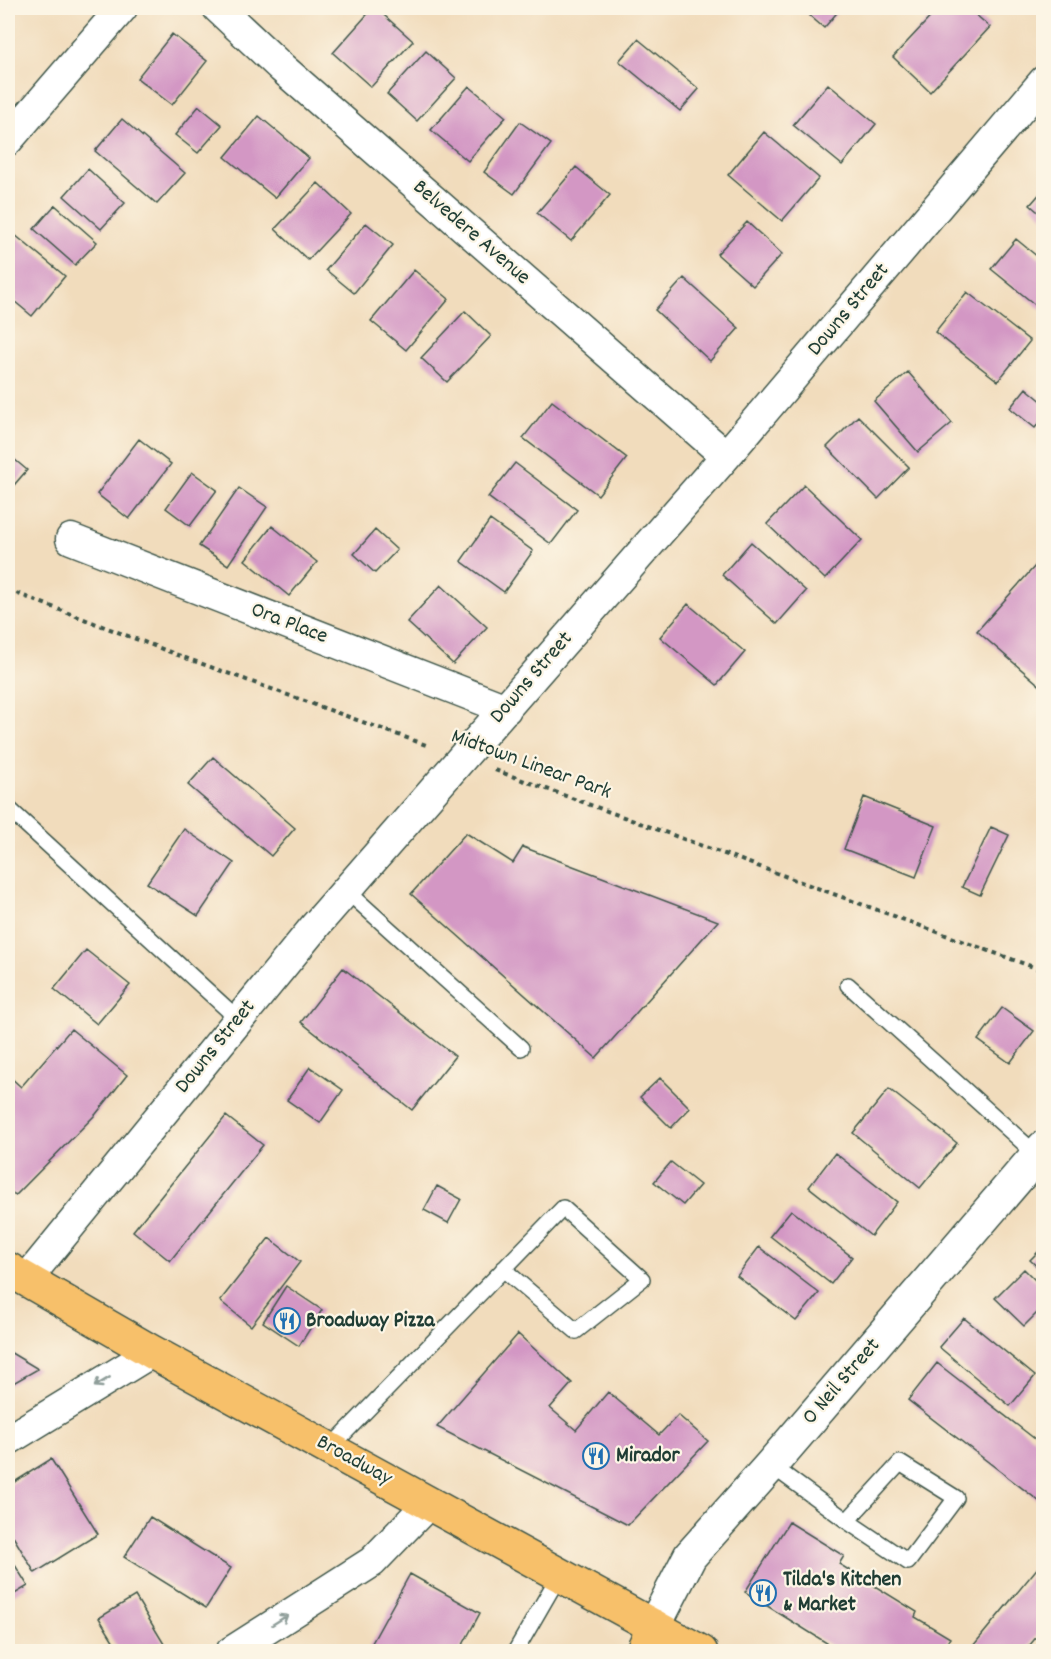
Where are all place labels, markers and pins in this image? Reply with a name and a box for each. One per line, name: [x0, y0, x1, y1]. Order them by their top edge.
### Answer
restaurant icon: Broadway Pizza: [272, 1306, 302, 1336]
place label: Broadway Pizza: [306, 1306, 435, 1337]
restaurant icon: Mirador: [581, 1441, 611, 1471]
place label: Mirador: [616, 1441, 681, 1472]
place label: Tilda's Kitchen & Market: [783, 1565, 901, 1621]
restaurant icon: Tilda's Kitchen & Market: [748, 1578, 778, 1608]

